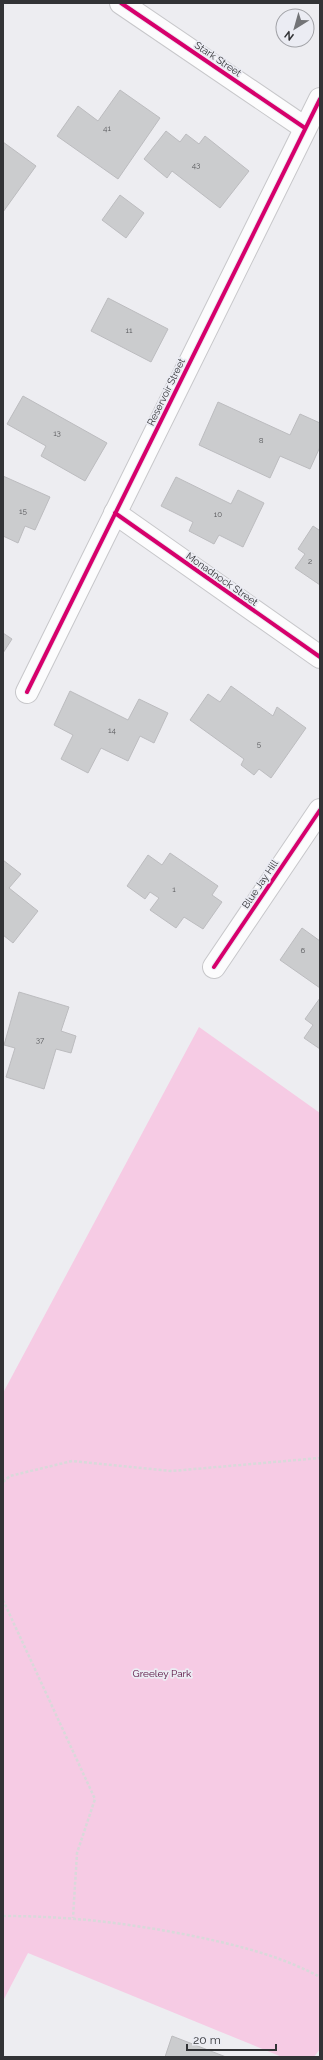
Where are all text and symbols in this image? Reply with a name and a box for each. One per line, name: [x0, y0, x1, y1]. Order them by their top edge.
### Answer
north arrow: [275, 8, 315, 48]
text: N: [282, 28, 297, 43]
street label: Stark Street: [193, 39, 244, 79]
house number: 41: [103, 123, 111, 133]
house number: 43: [192, 160, 200, 170]
house number: 11: [126, 325, 133, 335]
street label: Reservoir Street: [145, 356, 187, 427]
house number: 13: [53, 428, 61, 438]
house number: 8: [259, 435, 264, 445]
house number: 15: [19, 506, 28, 516]
house number: 10: [214, 509, 222, 519]
street label: Monadnock Street: [184, 550, 260, 608]
house number: 2: [308, 556, 312, 566]
house number: 14: [108, 725, 117, 735]
house number: 5: [257, 739, 262, 749]
street label: Blue Jay Hill: [240, 857, 280, 910]
house number: 1: [172, 884, 176, 894]
house number: 6: [301, 945, 306, 955]
house number: 37: [36, 1035, 45, 1045]
park label: Greeley Park: [133, 1668, 192, 1679]
scale bar: [187, 2026, 276, 2052]
text: 20 m: [193, 2033, 221, 2047]

